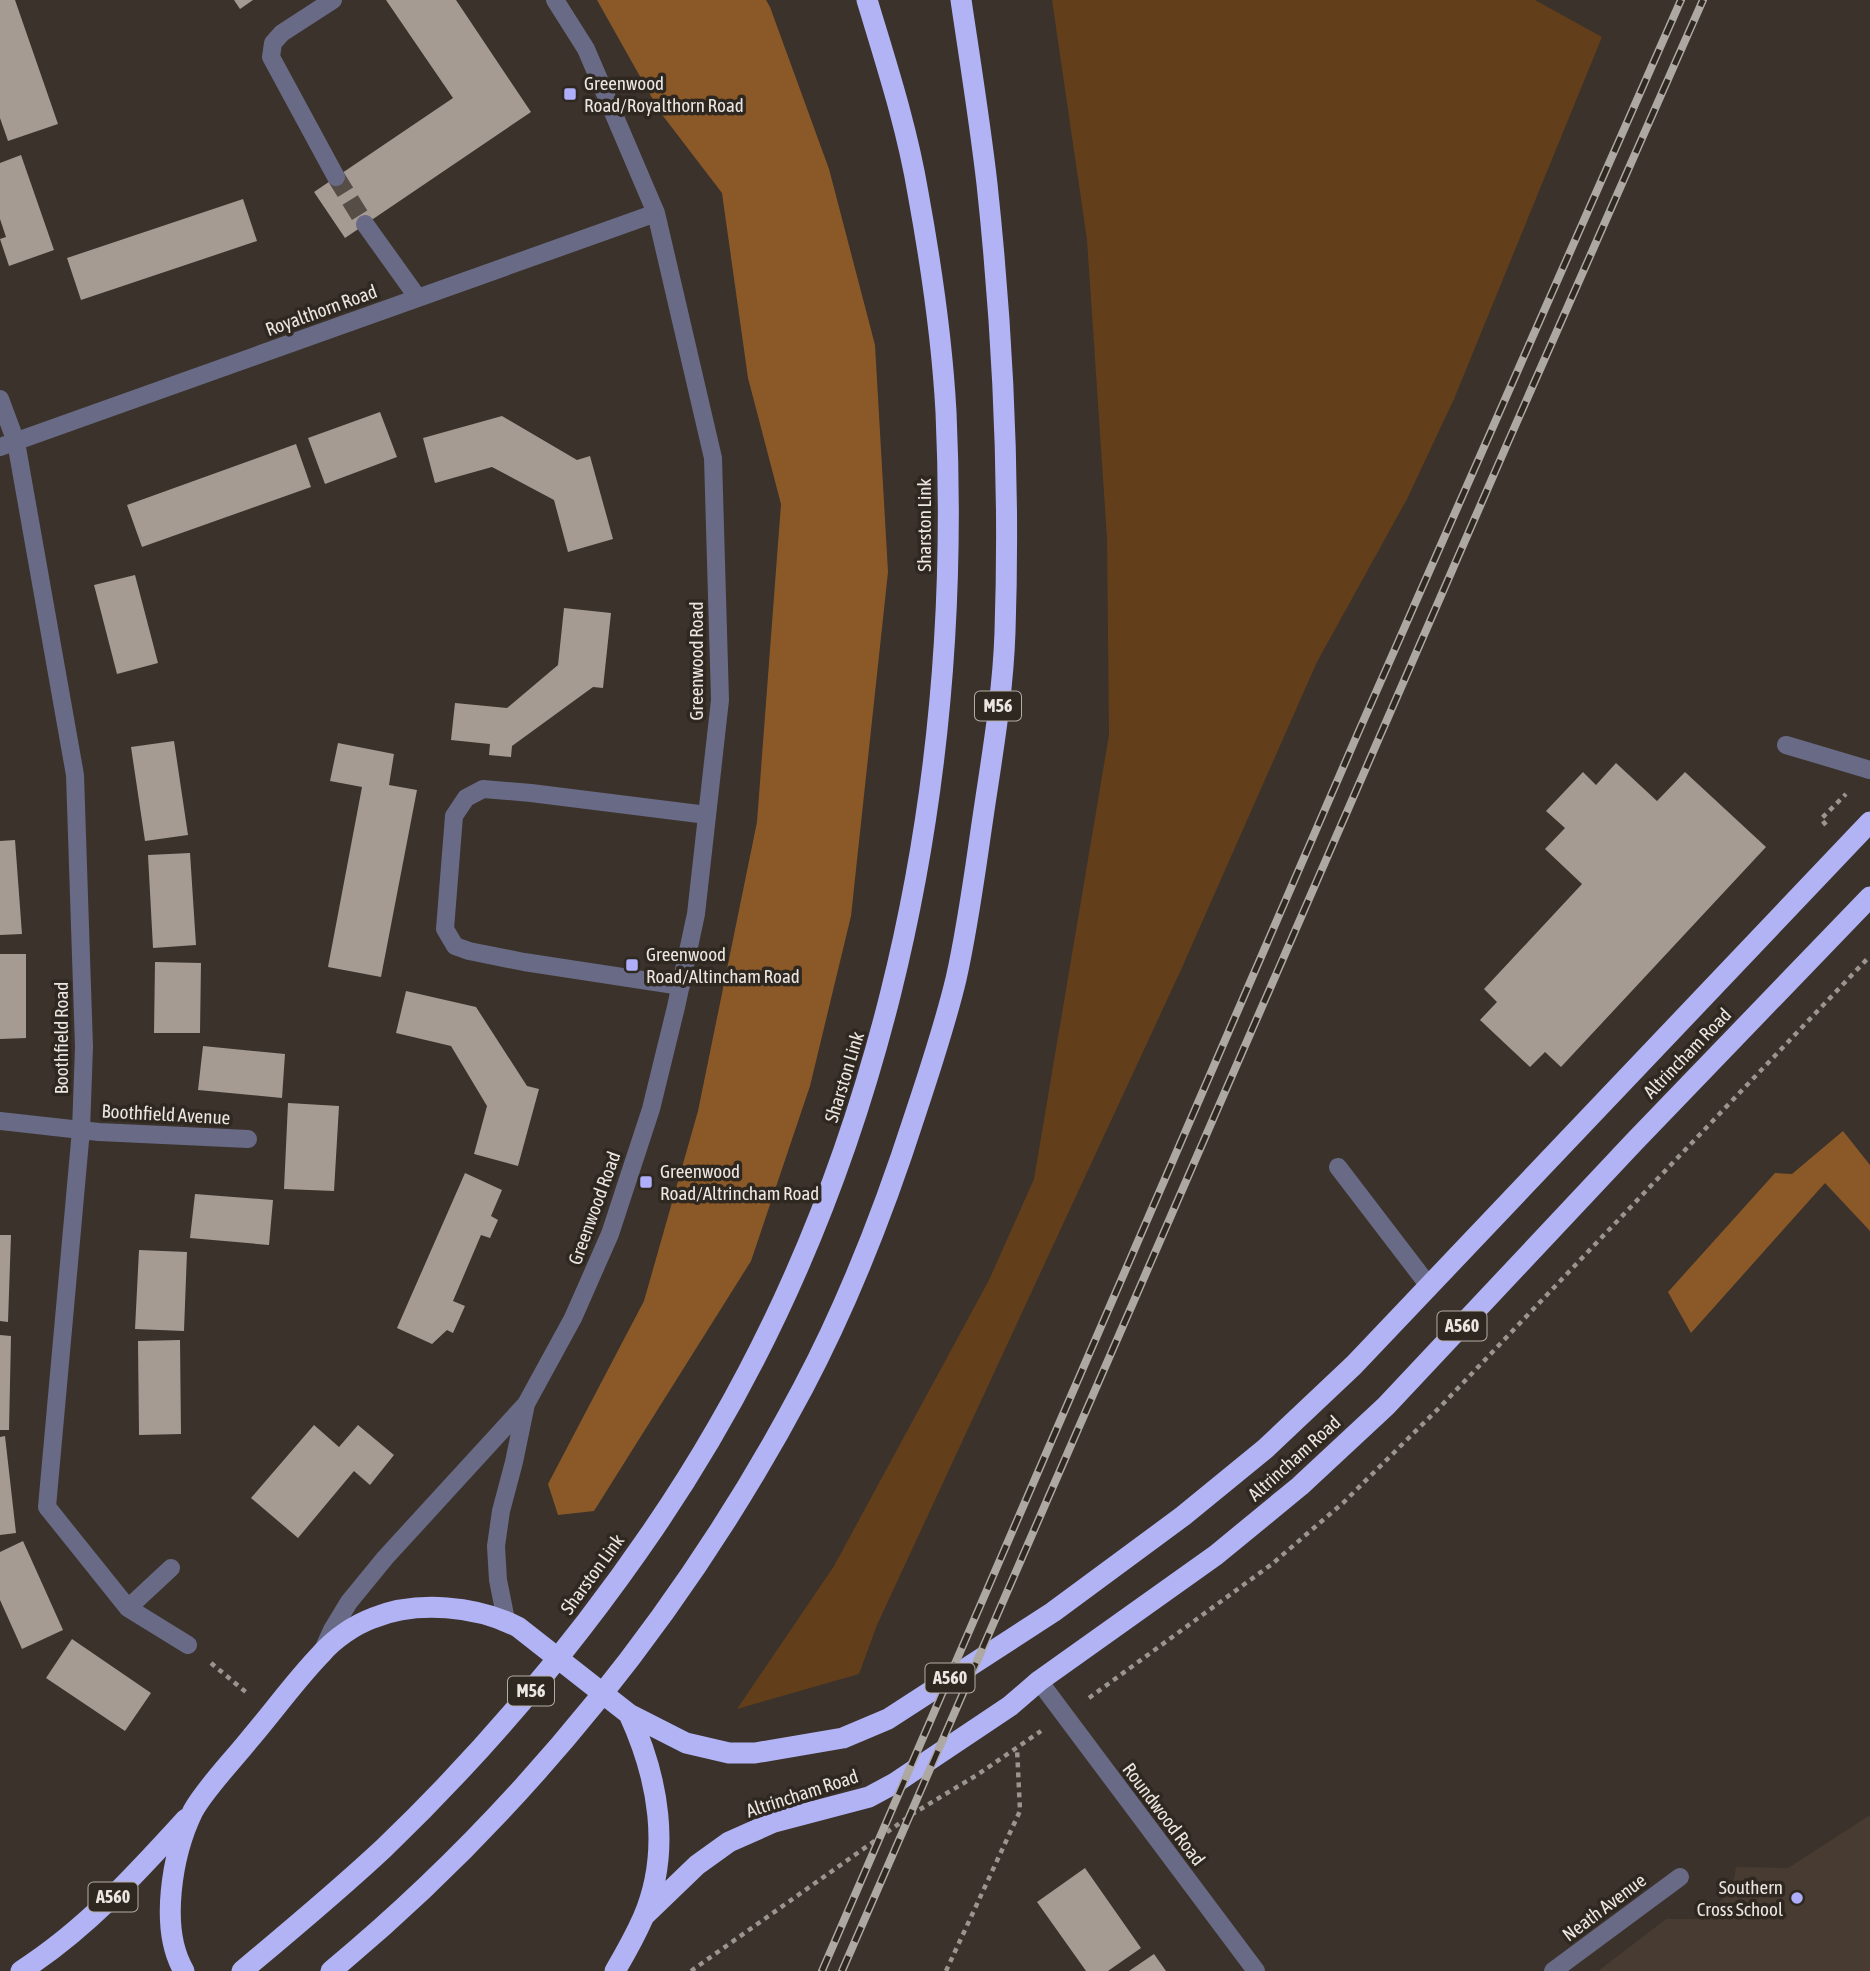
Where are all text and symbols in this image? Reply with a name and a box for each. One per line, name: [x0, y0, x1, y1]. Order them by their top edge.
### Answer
place label: Greenwood Road/Royalthorn Road: [584, 72, 744, 116]
marker: Greenwood Road/Royalthorn Road: [562, 86, 578, 102]
street label: Royalthorn Road: [262, 280, 380, 340]
street label: Sharston Link: [913, 478, 935, 572]
street label: Greenwood Road: [685, 602, 707, 720]
road number: M56: [975, 692, 1021, 720]
place label: Greenwood Road/Altincham Road: [646, 943, 800, 987]
marker: Greenwood Road/Altincham Road: [624, 957, 640, 973]
street label: Boothfield Road: [50, 982, 72, 1094]
street label: Altrincham Road: [1639, 1003, 1735, 1103]
street label: Sharston Link: [820, 1028, 868, 1125]
street label: Boothfield Avenue: [101, 1100, 231, 1128]
street label: Greenwood Road: [563, 1148, 625, 1268]
place label: Greenwood Road/Altrincham Road: [660, 1160, 819, 1204]
marker: Greenwood Road/Altrincham Road: [638, 1174, 654, 1190]
road number: A560: [1438, 1311, 1486, 1340]
street label: Altrincham Road: [1243, 1411, 1345, 1505]
street label: Sharston Link: [556, 1529, 629, 1618]
road number: A560: [926, 1664, 974, 1693]
road number: M56: [508, 1676, 554, 1706]
street label: Roundwood Road: [1118, 1758, 1210, 1870]
street label: Altrincham Road: [743, 1765, 861, 1821]
street label: Neath Avenue: [1558, 1869, 1650, 1945]
place label: Southern Cross School: [1697, 1876, 1783, 1920]
road number: A560: [88, 1882, 138, 1912]
marker: Southern Cross School: [1789, 1890, 1805, 1906]

